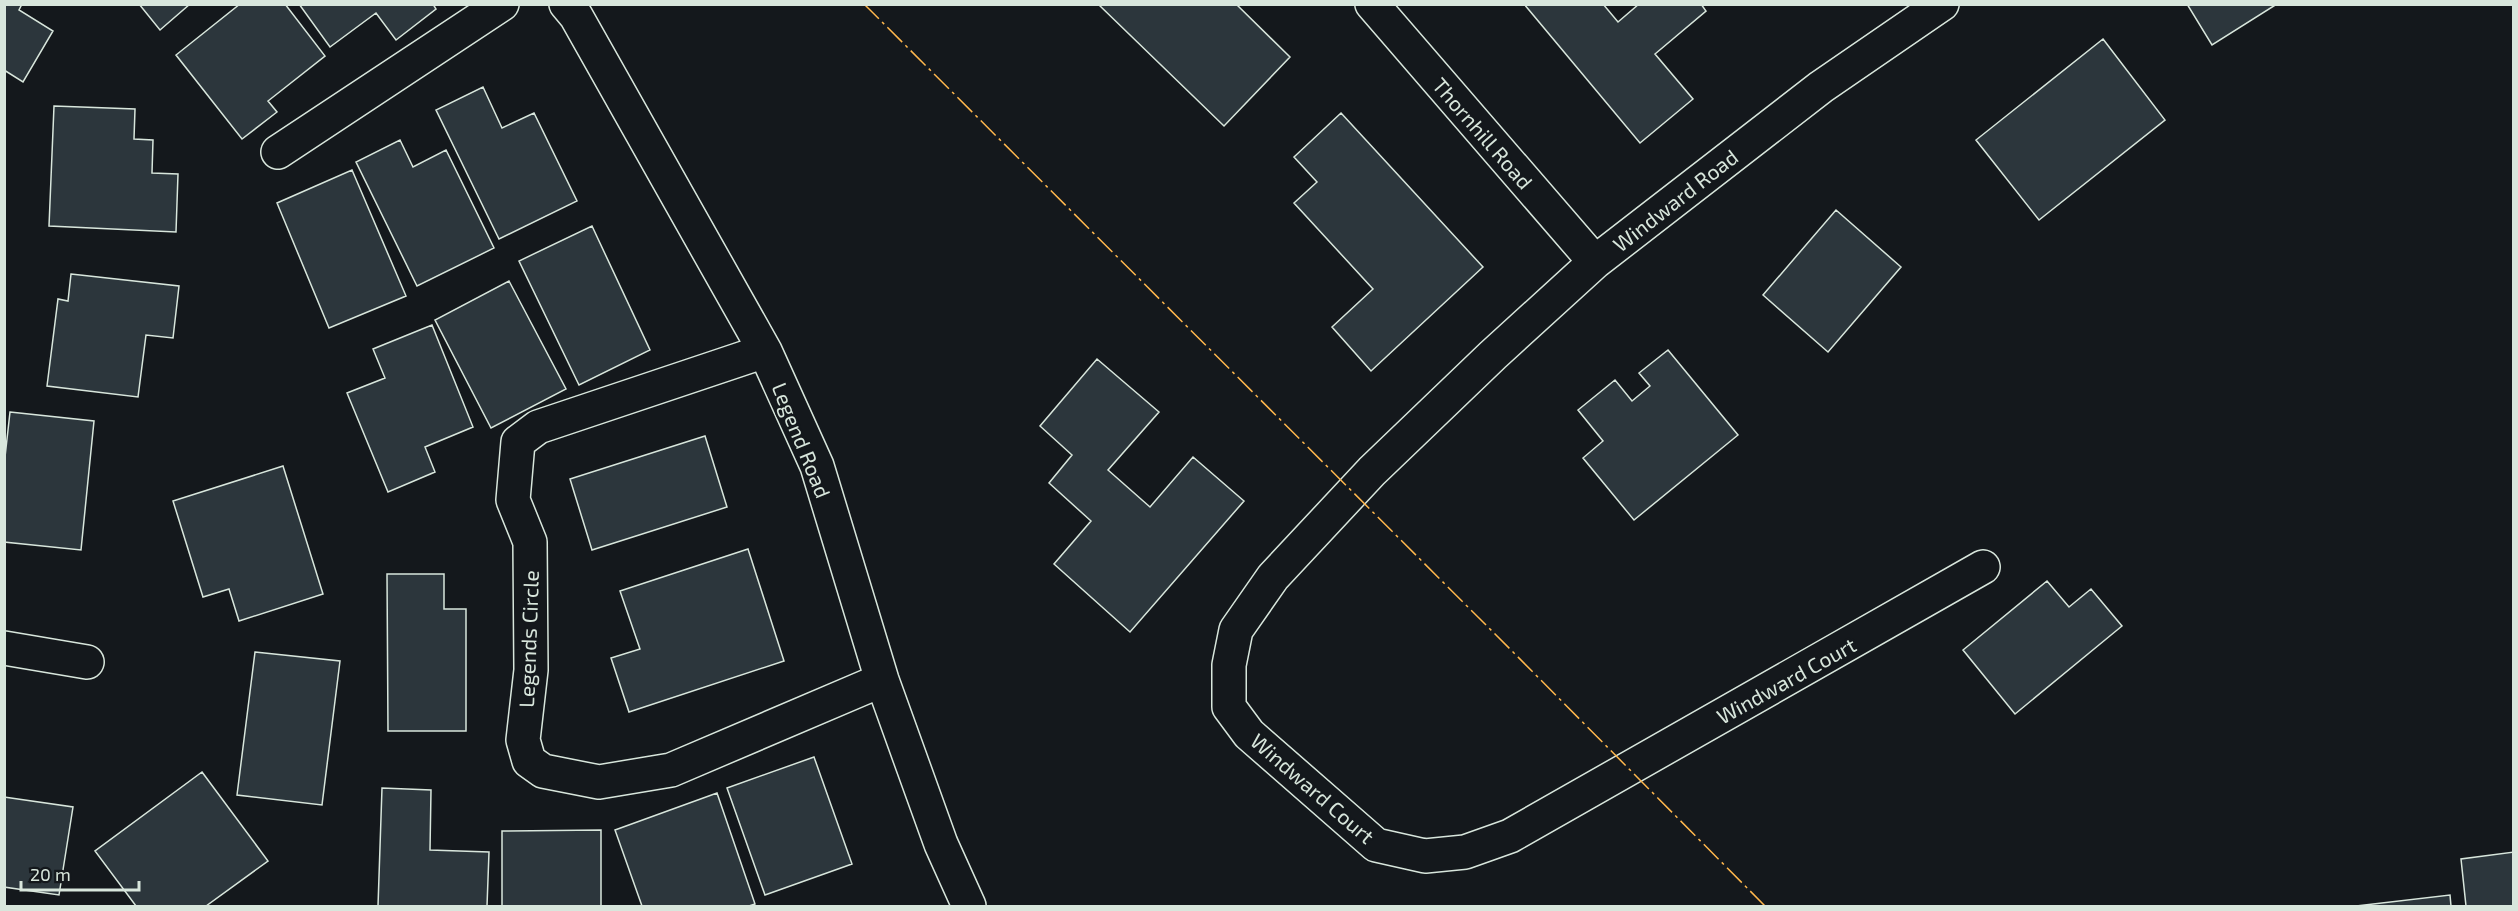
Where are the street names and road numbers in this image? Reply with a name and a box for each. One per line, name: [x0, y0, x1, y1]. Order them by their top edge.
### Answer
street label: Thornhill Road: [1428, 72, 1538, 194]
street label: Windward Road: [1608, 144, 1742, 256]
street label: Legend Road: [768, 379, 836, 501]
street label: Legends Circle: [513, 570, 543, 708]
street label: Windward Court: [1712, 631, 1860, 729]
street label: Windward Court: [1246, 728, 1380, 848]

